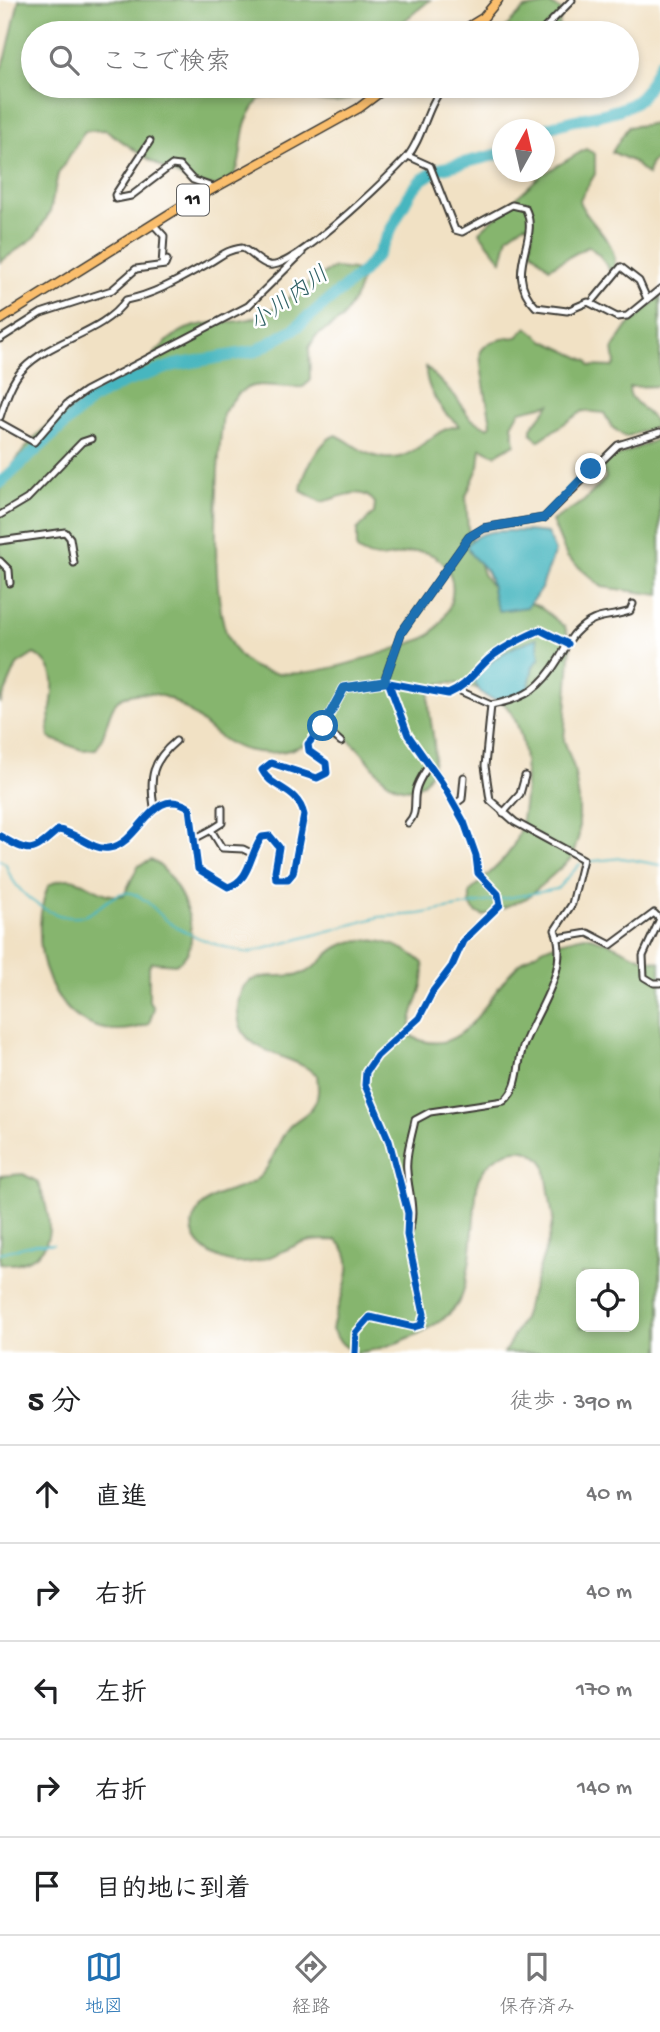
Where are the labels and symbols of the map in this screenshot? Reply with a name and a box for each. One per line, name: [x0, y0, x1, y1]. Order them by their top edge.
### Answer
north arrow: [492, 119, 555, 182]
road number: 11: [177, 184, 209, 216]
water label: 小川内川: [244, 261, 335, 338]
route end: [575, 453, 606, 484]
route start: [307, 710, 338, 741]

